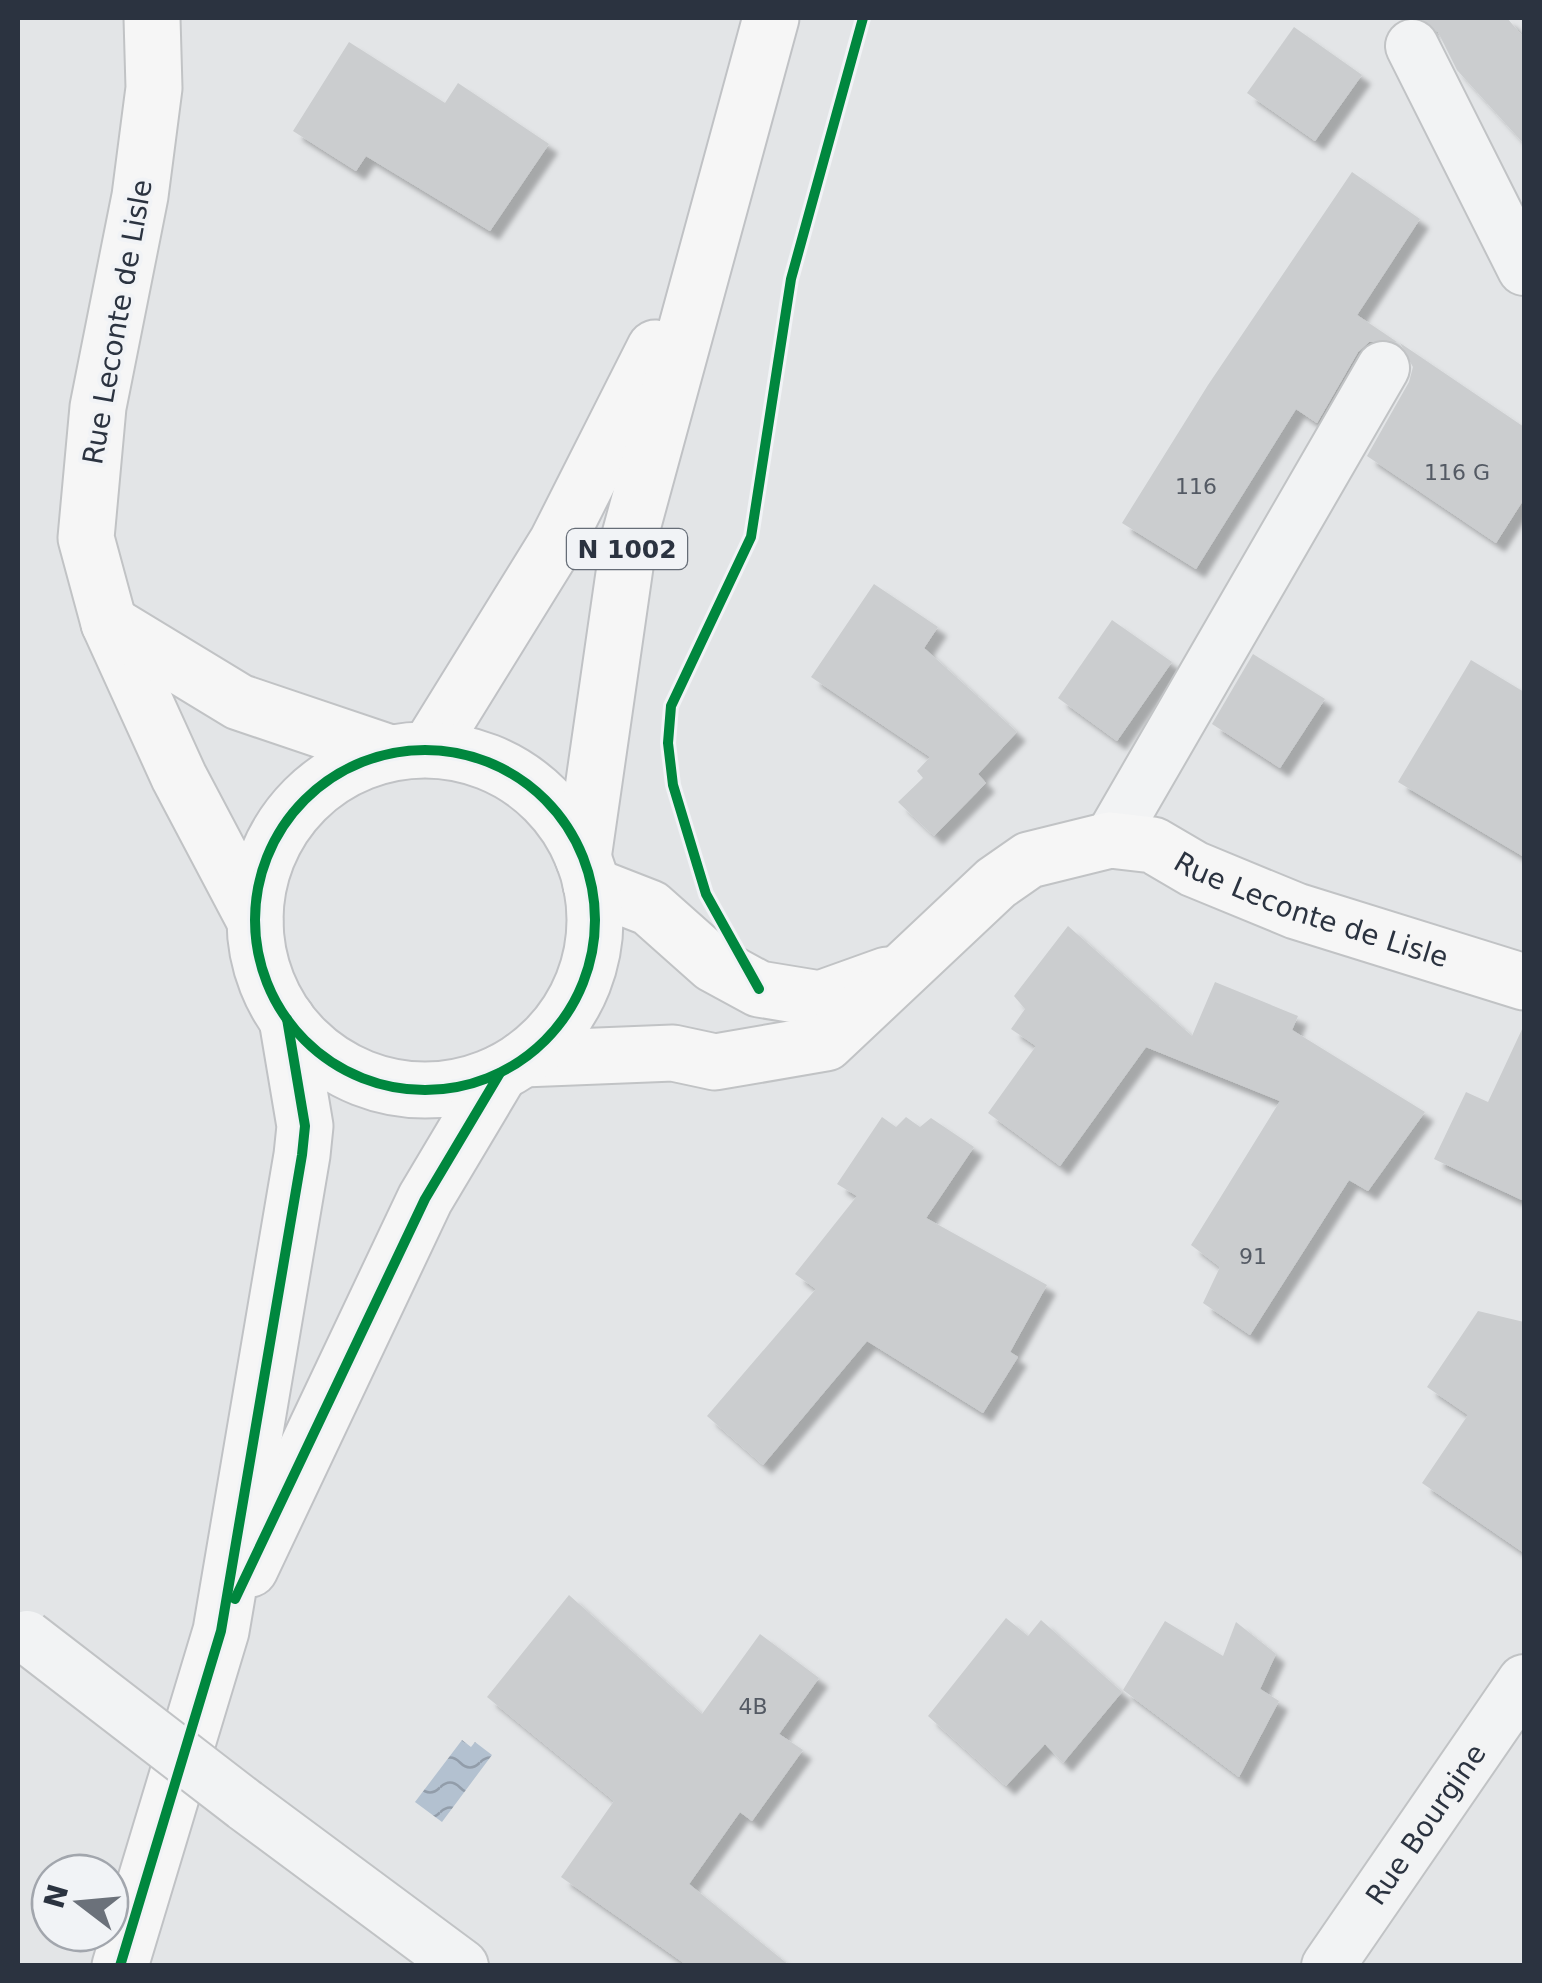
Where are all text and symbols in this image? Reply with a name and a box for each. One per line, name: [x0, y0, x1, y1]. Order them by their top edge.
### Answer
street label: Rue Leconte de Lisle: [76, 177, 159, 467]
house number: 116 G: [1424, 460, 1490, 485]
house number: 116: [1175, 474, 1217, 499]
road number: N 1002: [567, 529, 687, 569]
street label: Rue Leconte de Lisle: [1168, 845, 1452, 974]
house number: 91: [1239, 1244, 1267, 1269]
house number: 4B: [738, 1694, 768, 1719]
street label: Rue Bourgine: [1359, 1738, 1493, 1911]
north arrow: [30, 1853, 130, 1953]
text: N: [37, 1880, 76, 1912]

